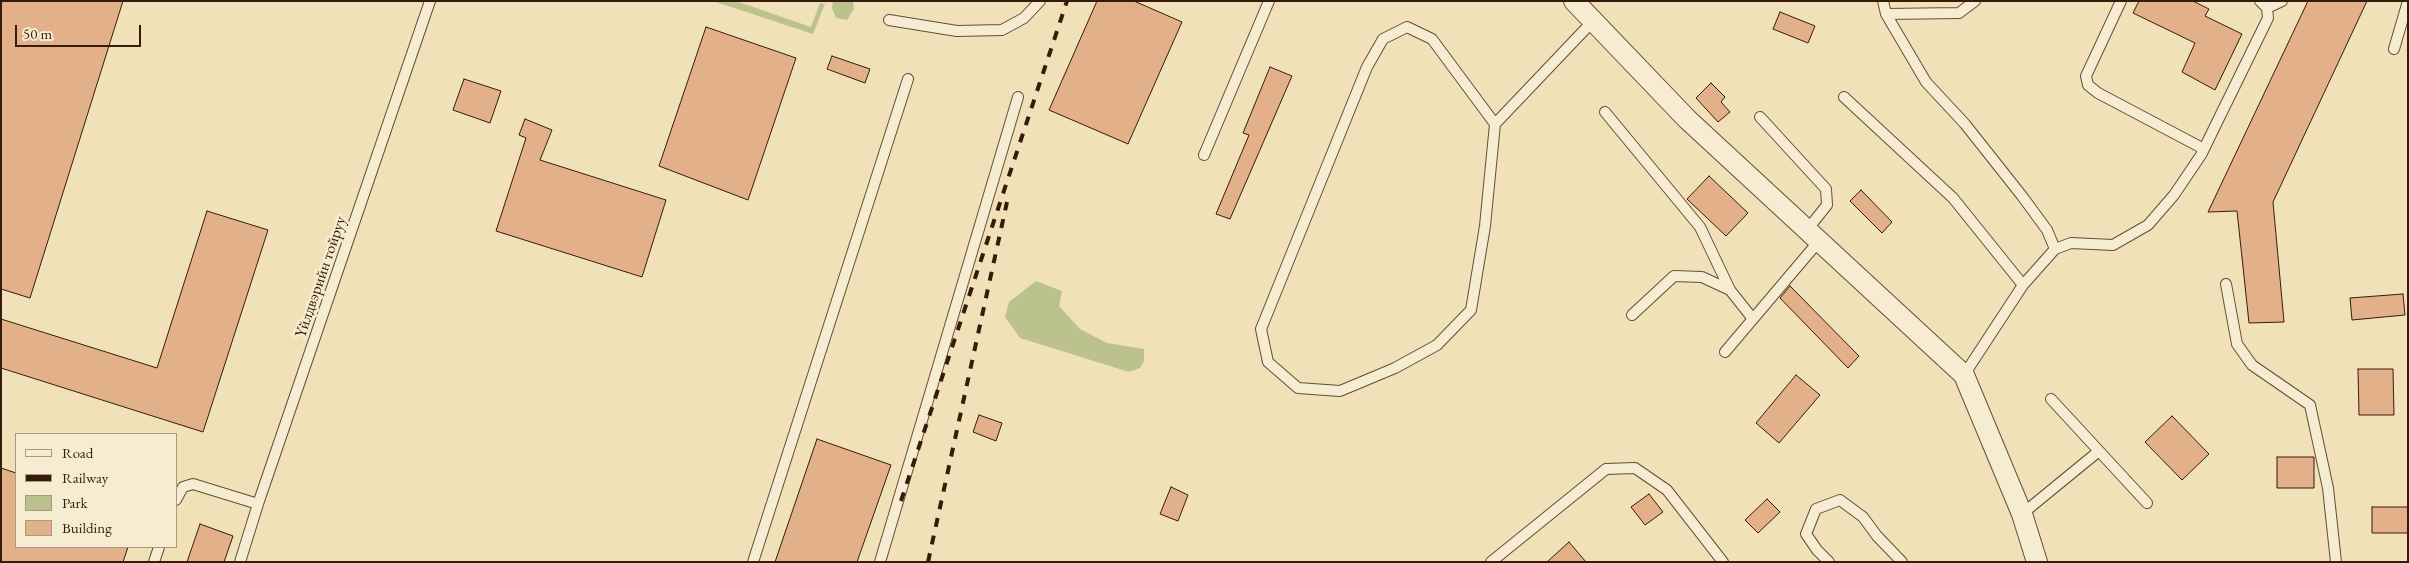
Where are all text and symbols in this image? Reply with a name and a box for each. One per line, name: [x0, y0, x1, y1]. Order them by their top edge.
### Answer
scale bar: [18, 15, 144, 47]
text: 50 m: [23, 24, 52, 43]
street label: Үйлдвэрийн тойруу: [291, 214, 351, 340]
legend: [15, 433, 178, 548]
text: Road: [62, 443, 93, 462]
text: Railway: [62, 468, 108, 487]
text: Park: [62, 493, 88, 512]
text: Building: [62, 518, 112, 537]

